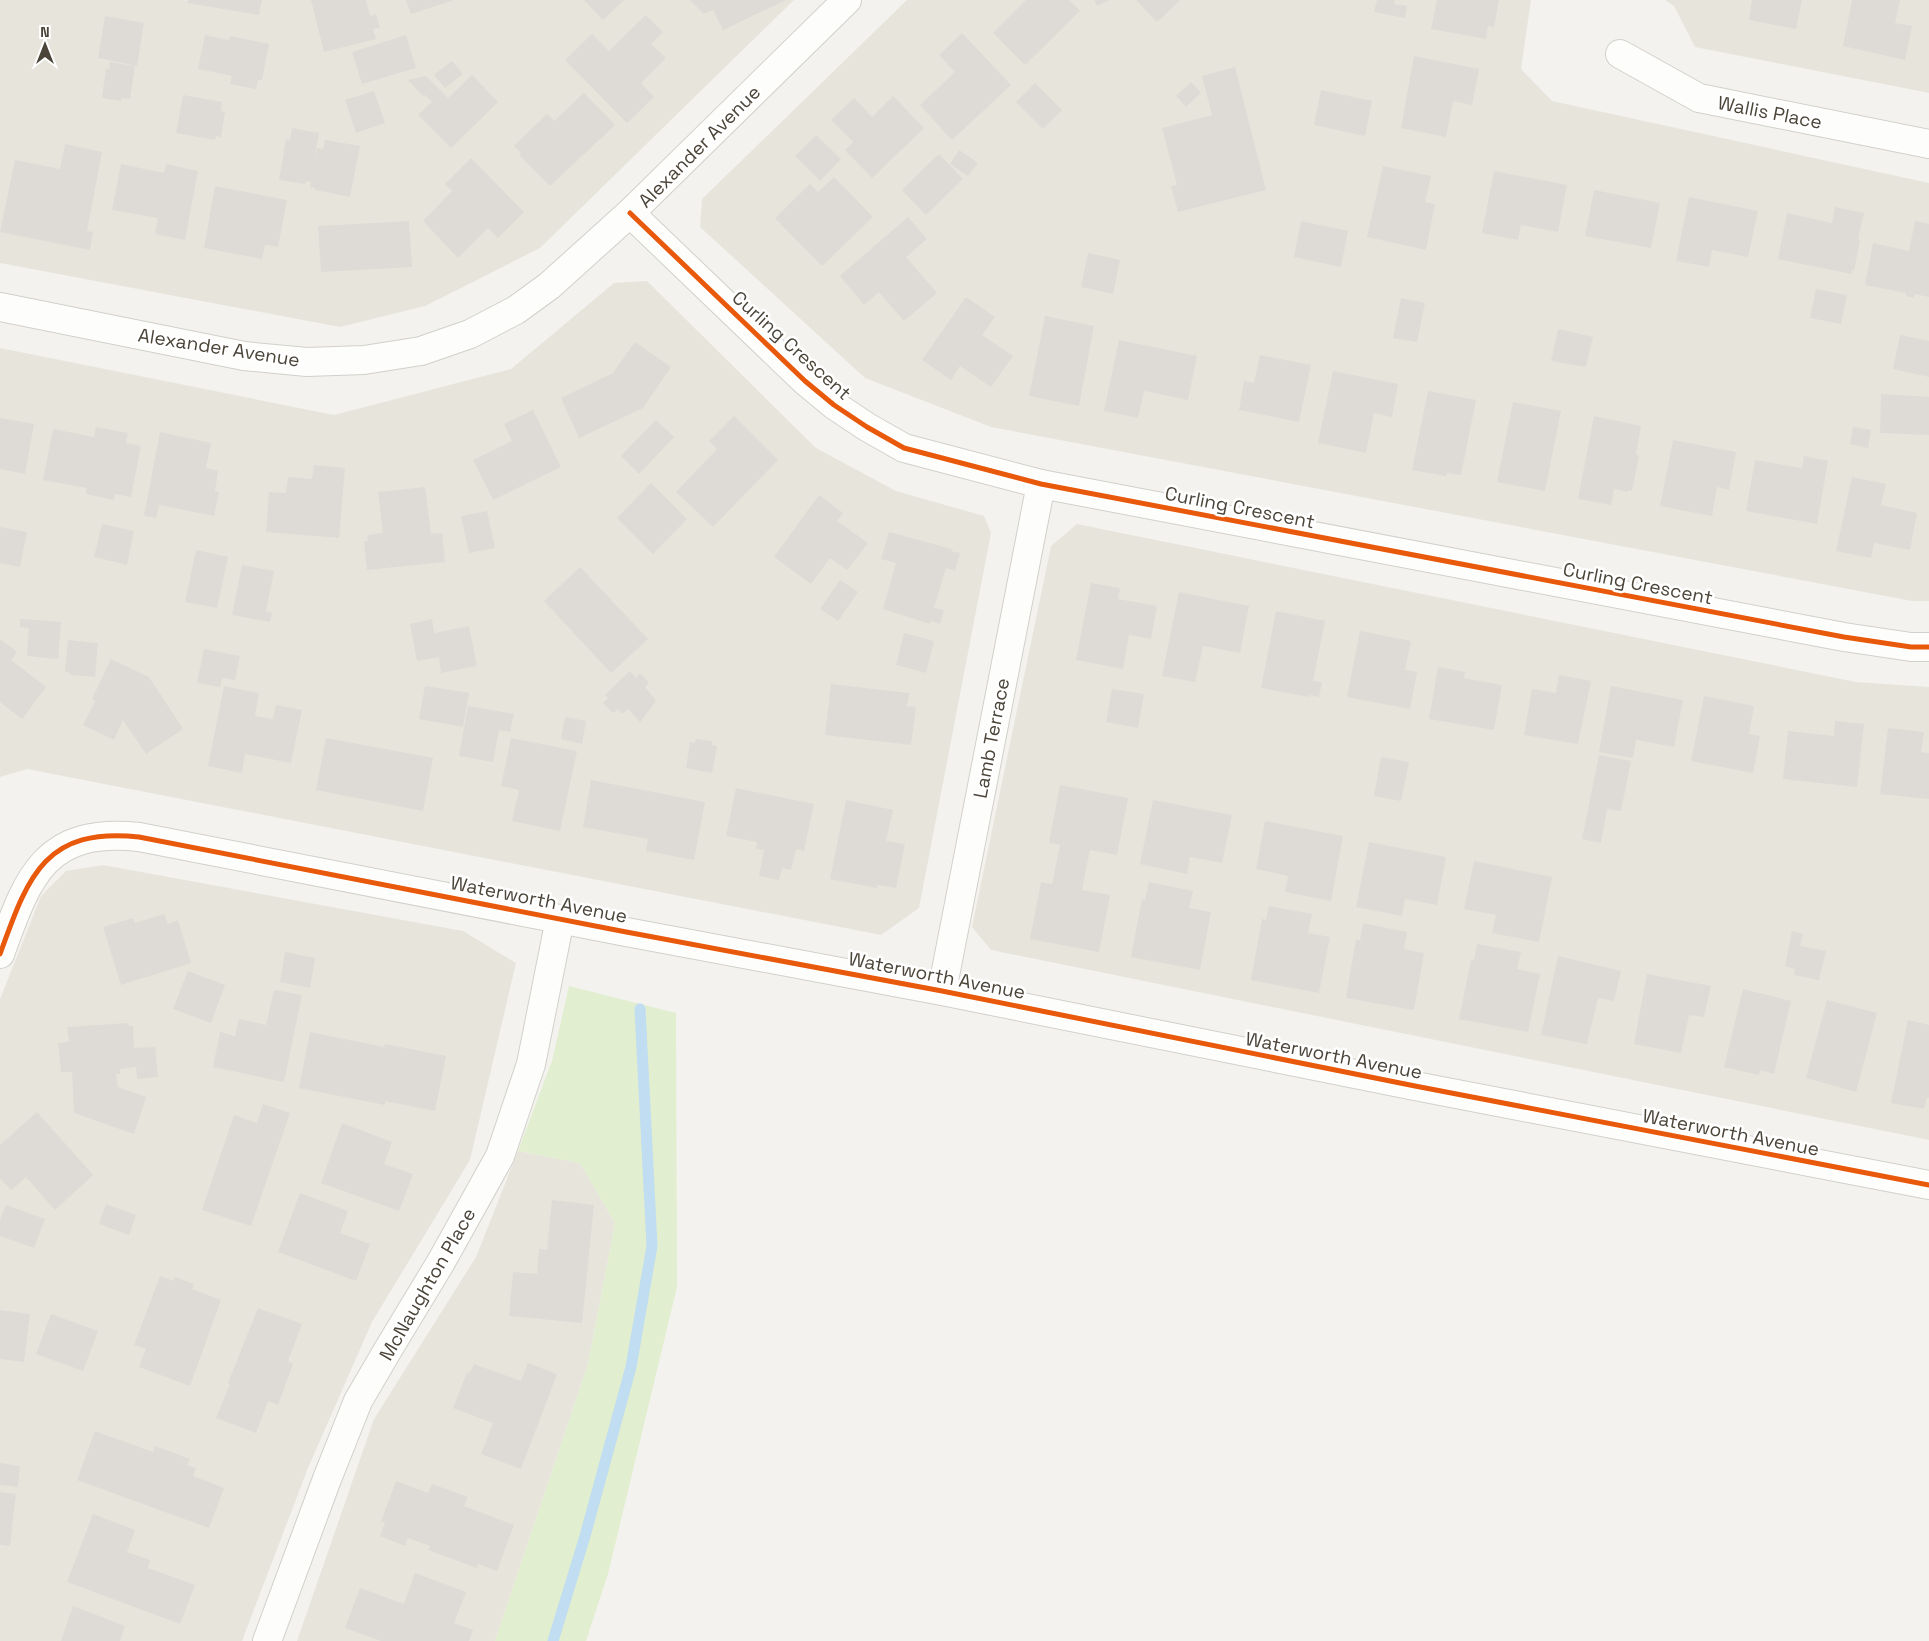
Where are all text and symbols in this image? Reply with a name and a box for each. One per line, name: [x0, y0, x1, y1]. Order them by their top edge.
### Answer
north arrow: [20, 20, 70, 70]
text: N: [40, 23, 50, 41]
street label: Alexander Avenue: [633, 80, 766, 213]
street label: Wallis Place: [1716, 90, 1824, 135]
street label: Curling Crescent: [727, 285, 857, 406]
street label: Alexander Avenue: [136, 322, 301, 373]
street label: Curling Crescent: [1163, 481, 1317, 534]
street label: Curling Crescent: [1561, 557, 1715, 610]
street label: Lamb Terrace: [968, 676, 1015, 800]
street label: Waterworth Avenue: [448, 870, 629, 929]
street label: Waterworth Avenue: [846, 946, 1027, 1005]
street label: Waterworth Avenue: [1243, 1026, 1424, 1085]
street label: Waterworth Avenue: [1640, 1103, 1821, 1162]
street label: McNaughton Place: [374, 1203, 481, 1365]

